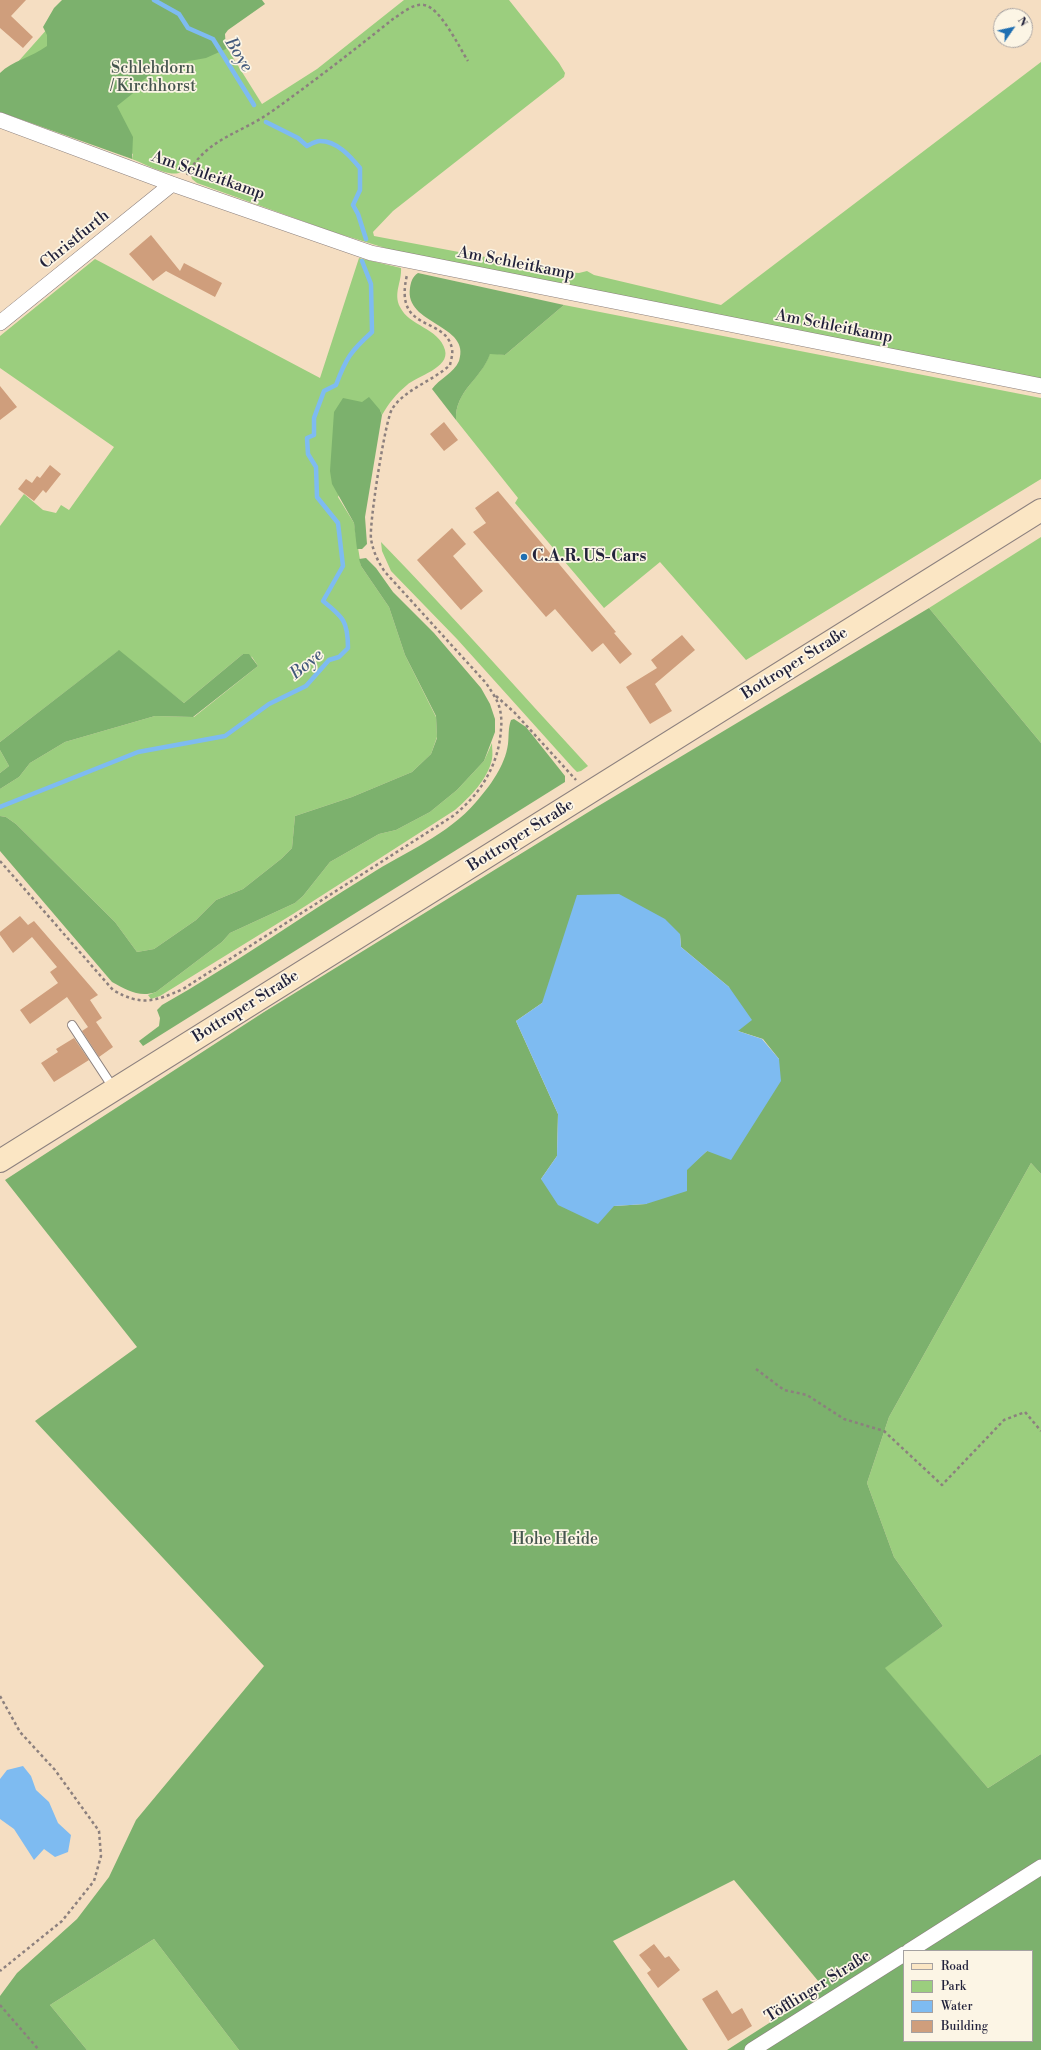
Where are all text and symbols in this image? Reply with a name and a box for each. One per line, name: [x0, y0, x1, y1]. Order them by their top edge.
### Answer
north arrow: [993, 8, 1033, 48]
text: N: [1014, 14, 1030, 29]
water label: Boye: [220, 34, 256, 76]
park label: Schlehdorn / Kirchhorst: [110, 59, 196, 97]
street label: Am Schleitkamp: [149, 148, 267, 204]
street label: Christfurth: [37, 206, 113, 274]
street label: Am Schleitkamp: [456, 243, 576, 285]
street label: Am Schleitkamp: [774, 306, 894, 348]
place label: C.A.R. US-Cars: [532, 547, 646, 567]
marker: C.A.R. US-Cars: [519, 552, 529, 562]
street label: Bottroper Straße: [738, 624, 852, 704]
water label: Boye: [286, 646, 328, 684]
street label: Bottroper Straße: [464, 796, 578, 876]
street label: Bottroper Straße: [189, 967, 303, 1047]
park label: Hohe Heide: [512, 1530, 598, 1550]
street label: Töfflinger Straße: [762, 1947, 874, 2027]
legend: [903, 1950, 1033, 2042]
text: Road: [941, 1959, 969, 1974]
text: Park: [941, 1979, 966, 1994]
text: Water: [941, 1999, 973, 2014]
text: Building: [941, 2019, 988, 2034]

